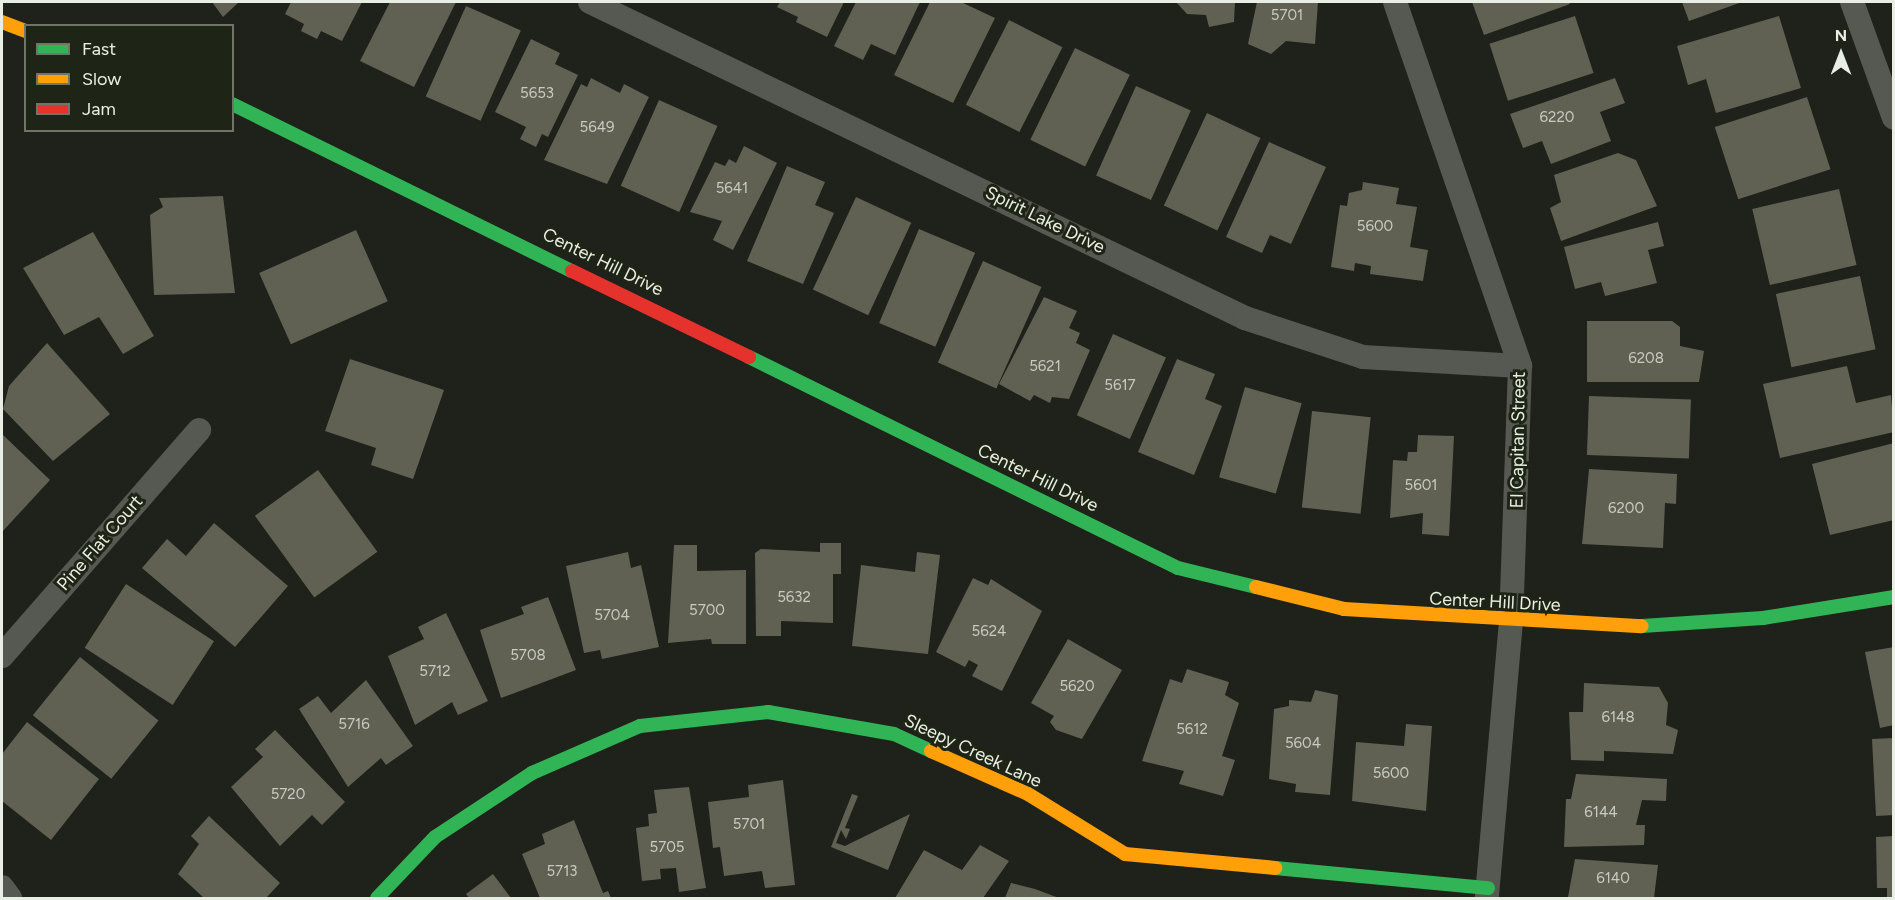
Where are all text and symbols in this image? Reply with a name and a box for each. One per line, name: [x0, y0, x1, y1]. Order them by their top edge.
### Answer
house number: 5701: [1271, 7, 1303, 25]
legend: [24, 24, 234, 132]
north arrow: [1811, 24, 1871, 84]
text: N: [1835, 26, 1847, 45]
text: Fast: [82, 38, 116, 60]
text: Slow: [82, 68, 121, 90]
house number: 5653: [520, 85, 554, 103]
text: Jam: [82, 98, 116, 120]
house number: 6220: [1540, 109, 1574, 127]
house number: 5649: [580, 119, 614, 137]
house number: 5641: [716, 180, 748, 198]
street label: Spirit Lake Drive: [982, 182, 1108, 258]
house number: 5600: [1357, 218, 1393, 236]
street label: Center Hill Drive: [539, 223, 667, 301]
house number: 6208: [1628, 350, 1664, 368]
house number: 5621: [1029, 358, 1061, 376]
street label: El Capitan Street: [1506, 371, 1530, 509]
house number: 5617: [1104, 377, 1136, 395]
street label: Center Hill Drive: [974, 439, 1102, 517]
house number: 5601: [1405, 477, 1437, 495]
street label: Pine Flat Court: [53, 491, 147, 595]
house number: 6200: [1608, 500, 1644, 518]
street label: Center Hill Drive: [1429, 588, 1561, 616]
house number: 5632: [777, 589, 811, 607]
house number: 5700: [689, 602, 725, 620]
house number: 5704: [594, 607, 630, 625]
house number: 5624: [972, 623, 1006, 641]
house number: 5708: [510, 647, 546, 665]
house number: 5712: [419, 663, 451, 681]
house number: 5620: [1059, 678, 1095, 696]
house number: 6148: [1601, 709, 1635, 727]
street label: Sleepy Creek Lane: [901, 710, 1045, 792]
house number: 5716: [338, 716, 370, 734]
house number: 5612: [1176, 721, 1208, 739]
house number: 5604: [1285, 735, 1321, 753]
house number: 5600: [1373, 765, 1409, 783]
house number: 5720: [271, 786, 305, 804]
house number: 6144: [1584, 804, 1618, 822]
house number: 5701: [733, 816, 765, 834]
house number: 5705: [650, 839, 684, 857]
house number: 5713: [546, 863, 578, 881]
house number: 6140: [1596, 870, 1630, 888]

